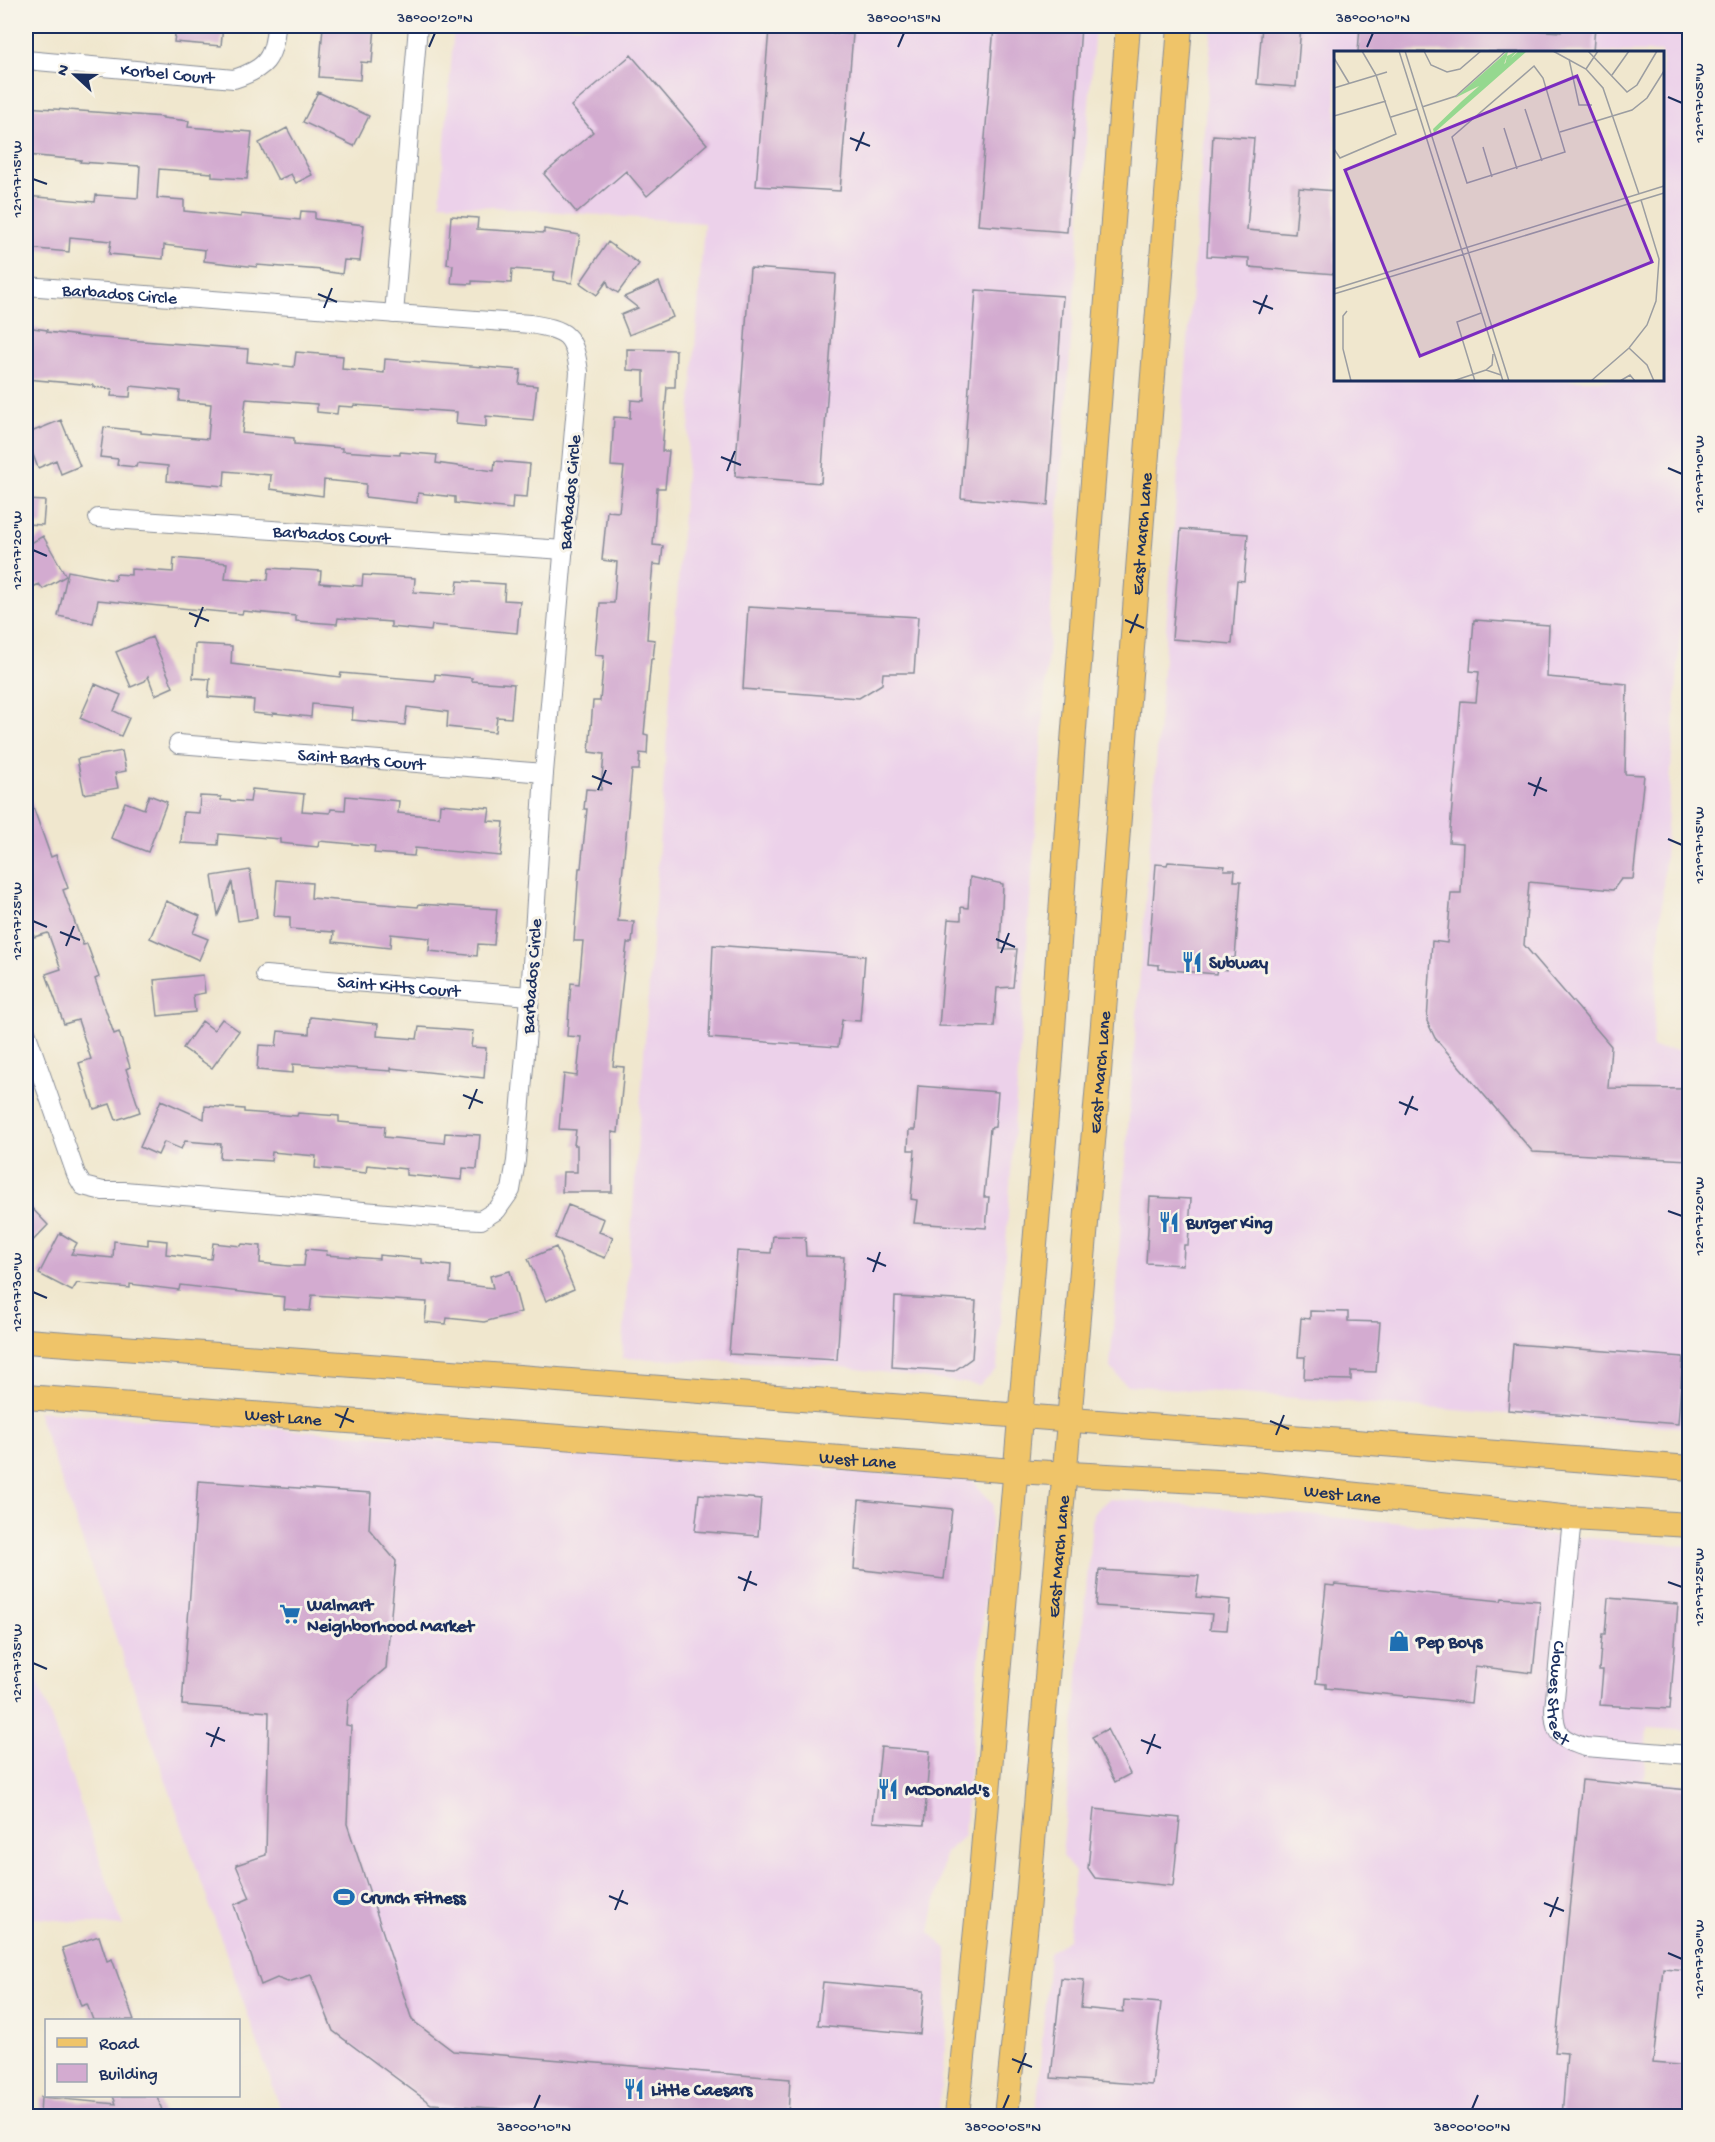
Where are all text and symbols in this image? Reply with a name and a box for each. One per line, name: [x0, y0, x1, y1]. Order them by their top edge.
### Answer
text: 38°00'20"N: [396, 10, 473, 28]
text: 38°00'15"N: [866, 10, 941, 28]
text: 38°00'10"N: [1335, 10, 1410, 28]
north arrow: [45, 45, 105, 105]
inset map: [1334, 51, 1664, 381]
street label: Korbel Court: [119, 61, 217, 90]
text: N: [54, 62, 75, 79]
text: 121°17'05"W: [1691, 63, 1709, 144]
text: 121°17'15"W: [9, 140, 27, 218]
street label: Barbados Circle: [60, 281, 179, 310]
street label: Barbados Circle: [556, 433, 587, 552]
text: 121°17'10"W: [1691, 435, 1709, 514]
street label: East March Lane: [1128, 471, 1159, 596]
text: 121°17'20"W: [9, 510, 27, 590]
street label: Barbados Court: [271, 522, 392, 551]
street label: Saint Barts Court: [297, 746, 427, 777]
text: 121°17'15"W: [1691, 806, 1709, 884]
text: 121°17'25"W: [9, 882, 27, 961]
street label: Barbados Circle: [519, 917, 548, 1035]
restaurant icon: Subway: [1180, 950, 1204, 974]
place label: Subway: [1209, 954, 1268, 975]
street label: Saint Kitts Court: [336, 973, 462, 1004]
street label: East March Lane: [1086, 1010, 1117, 1134]
text: 121°17'20"W: [1691, 1176, 1709, 1256]
restaurant icon: Burger King: [1157, 1210, 1181, 1234]
place label: Burger King: [1185, 1214, 1273, 1235]
text: 121°17'30"W: [9, 1252, 27, 1333]
street label: West Lane: [244, 1405, 323, 1432]
street label: West Lane: [818, 1448, 898, 1475]
street label: West Lane: [1303, 1481, 1382, 1510]
street label: East March Lane: [1044, 1494, 1076, 1619]
text: 121°17'25"W: [1691, 1548, 1709, 1627]
place label: Walmart Neighborhood Market: [306, 1596, 475, 1638]
supermarket icon: Walmart Neighborhood Market: [278, 1602, 302, 1626]
text: 121°17'35"W: [9, 1623, 27, 1703]
shop icon: Pep Boys: [1387, 1629, 1411, 1653]
place label: Pep Boys: [1415, 1633, 1484, 1654]
street label: Clowes Street: [1541, 1640, 1574, 1752]
restaurant icon: McDonald's: [876, 1777, 900, 1801]
place label: McDonald's: [905, 1781, 990, 1802]
sports icon: Crunch Fitness: [332, 1885, 356, 1909]
place label: Crunch Fitness: [360, 1889, 467, 1910]
text: 121°17'30"W: [1691, 1919, 1709, 2000]
legend: [45, 2019, 240, 2097]
text: Road: [99, 2035, 140, 2056]
text: Building: [98, 2065, 158, 2086]
restaurant icon: Little Caesars: [622, 2077, 646, 2101]
place label: Little Caesars: [651, 2081, 754, 2102]
text: 38°00'10"N: [496, 2119, 571, 2137]
text: 38°00'05"N: [964, 2119, 1041, 2137]
text: 38°00'00"N: [1433, 2119, 1511, 2137]

